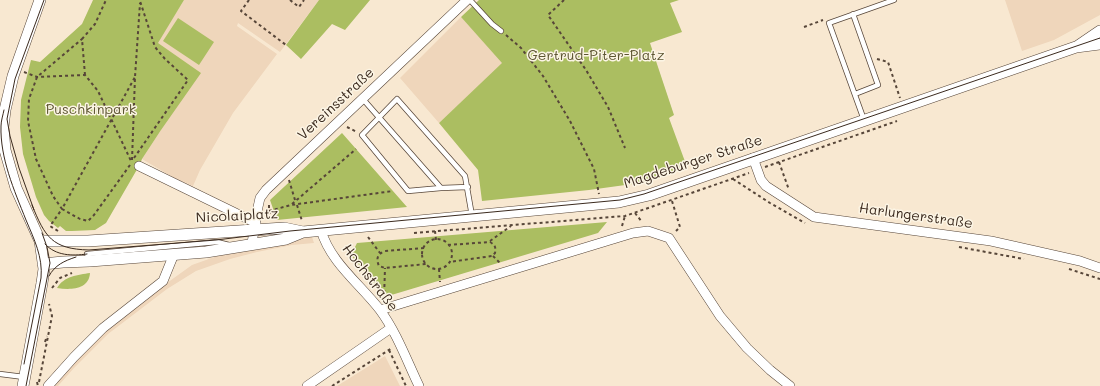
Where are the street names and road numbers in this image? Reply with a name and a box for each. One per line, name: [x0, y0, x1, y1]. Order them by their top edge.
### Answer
street label: Vereinsstraße: [294, 64, 378, 144]
street label: Magdeburger Straße: [622, 132, 764, 192]
street label: Harlungerstraße: [858, 200, 974, 232]
street label: Nicolaiplatz: [195, 205, 279, 227]
street label: Hochstraße: [339, 241, 401, 315]

